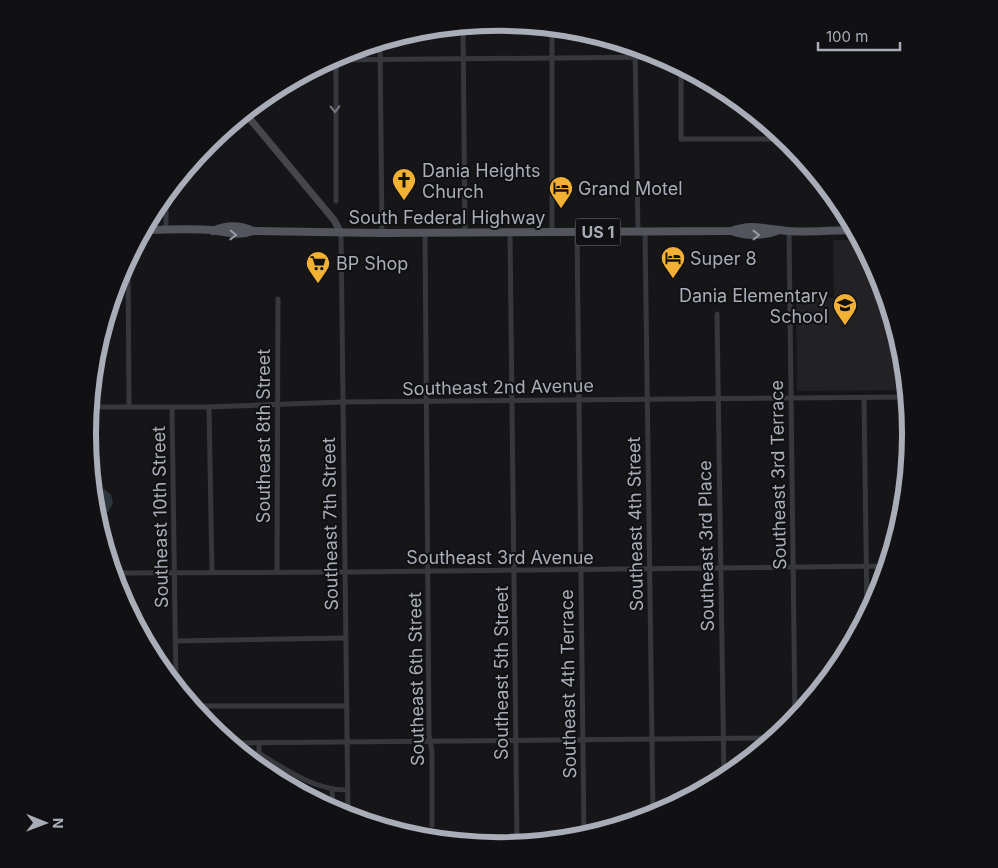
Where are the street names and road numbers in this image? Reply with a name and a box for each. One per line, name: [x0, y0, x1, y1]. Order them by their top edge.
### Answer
street label: South Federal Highway: [349, 207, 545, 228]
road number: US 1: [576, 218, 620, 246]
street label: Southeast 8th Street: [253, 349, 274, 523]
street label: Southeast 2nd Avenue: [402, 375, 594, 399]
street label: Southeast 3rd Terrace: [766, 380, 790, 570]
street label: Southeast 10th Street: [148, 426, 172, 608]
street label: Southeast 4th Street: [623, 436, 647, 612]
street label: Southeast 7th Street: [318, 437, 342, 611]
street label: Southeast 3rd Place: [694, 460, 718, 632]
street label: Southeast 3rd Avenue: [406, 547, 594, 568]
street label: Southeast 5th Street: [491, 586, 512, 760]
street label: Southeast 4th Terrace: [556, 589, 580, 779]
street label: Southeast 6th Street: [404, 592, 428, 766]

